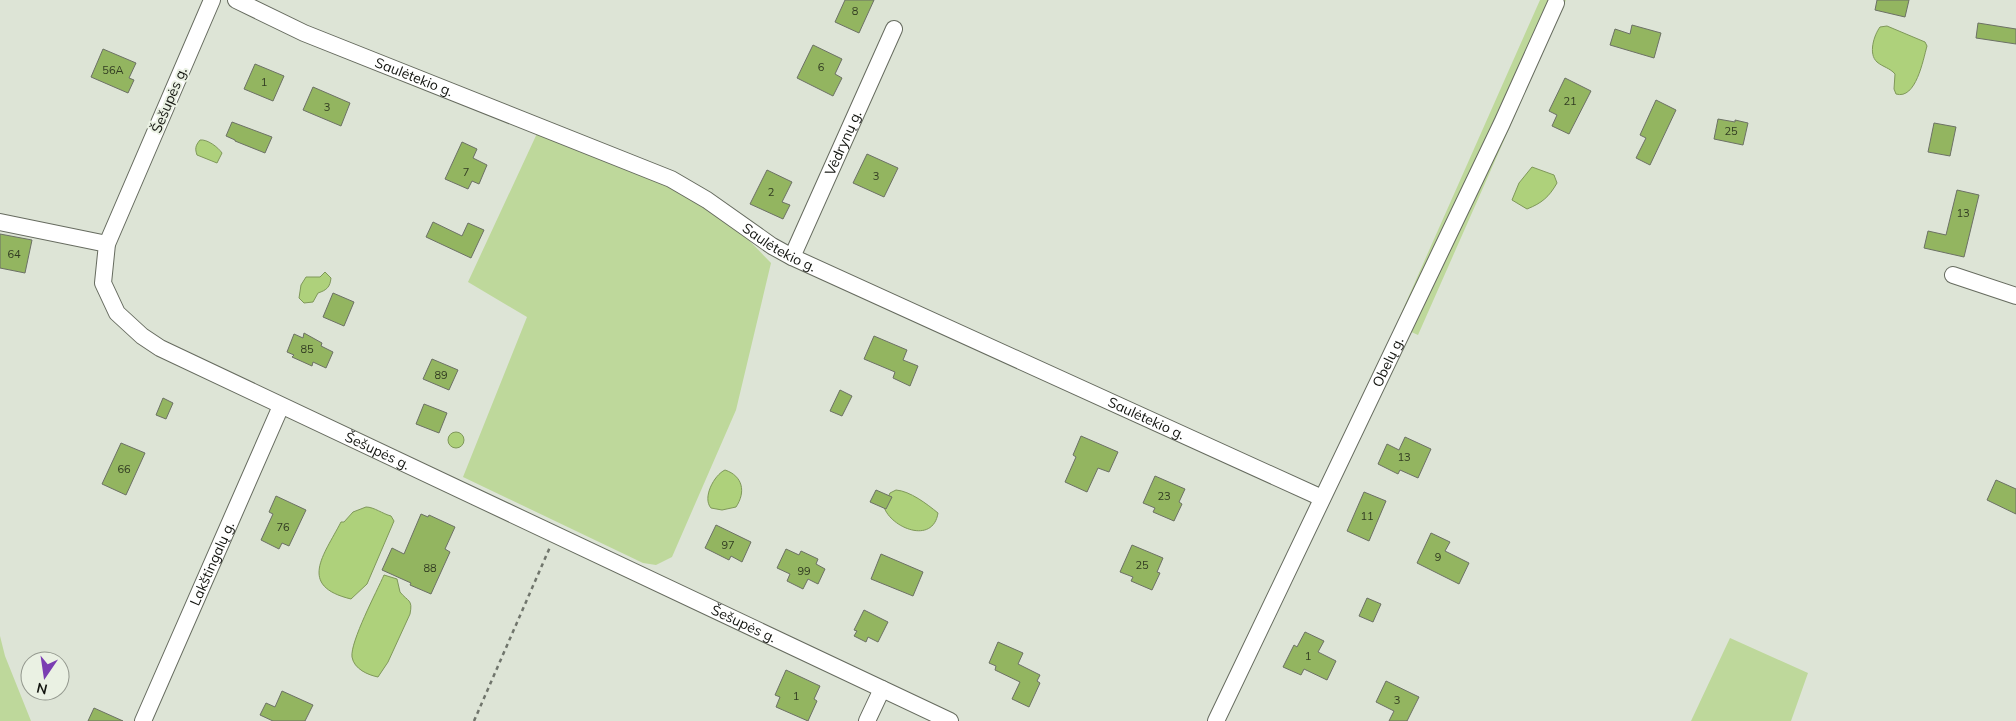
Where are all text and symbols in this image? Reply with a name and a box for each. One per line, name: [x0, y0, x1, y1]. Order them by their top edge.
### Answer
house number: 8: [852, 4, 859, 18]
street label: Saulėtekio g.: [372, 53, 456, 100]
house number: 6: [818, 60, 825, 74]
house number: 56A: [102, 63, 124, 77]
street label: Šešupės g.: [147, 64, 191, 136]
house number: 1: [261, 75, 267, 89]
house number: 21: [1563, 94, 1577, 108]
house number: 3: [324, 100, 330, 114]
street label: Vėdrynų g.: [821, 107, 865, 178]
house number: 25: [1724, 124, 1738, 138]
house number: 7: [463, 165, 469, 179]
house number: 3: [873, 169, 879, 183]
house number: 2: [768, 185, 775, 199]
house number: 13: [1956, 206, 1970, 220]
street label: Saulėtekio g.: [739, 219, 819, 276]
house number: 64: [7, 247, 21, 261]
street label: Obelų g.: [1368, 334, 1407, 390]
house number: 85: [300, 342, 314, 356]
house number: 89: [434, 368, 448, 382]
street label: Saulėtekio g.: [1105, 393, 1188, 443]
street label: Šešupės g.: [342, 428, 413, 474]
house number: 13: [1397, 450, 1411, 464]
house number: 66: [117, 462, 131, 476]
house number: 23: [1157, 489, 1171, 503]
house number: 11: [1360, 509, 1374, 523]
street label: Lakštingalų g.: [186, 519, 238, 608]
house number: 76: [276, 520, 290, 534]
house number: 97: [721, 538, 735, 552]
house number: 9: [1435, 550, 1441, 564]
house number: 25: [1135, 558, 1149, 572]
house number: 88: [423, 561, 437, 575]
house number: 99: [797, 564, 811, 578]
street label: Šešupės g.: [708, 601, 779, 647]
house number: 1: [1305, 649, 1311, 663]
north arrow: [20, 651, 70, 701]
text: N: [35, 679, 49, 699]
house number: 1: [793, 689, 799, 703]
house number: 3: [1394, 693, 1400, 707]

